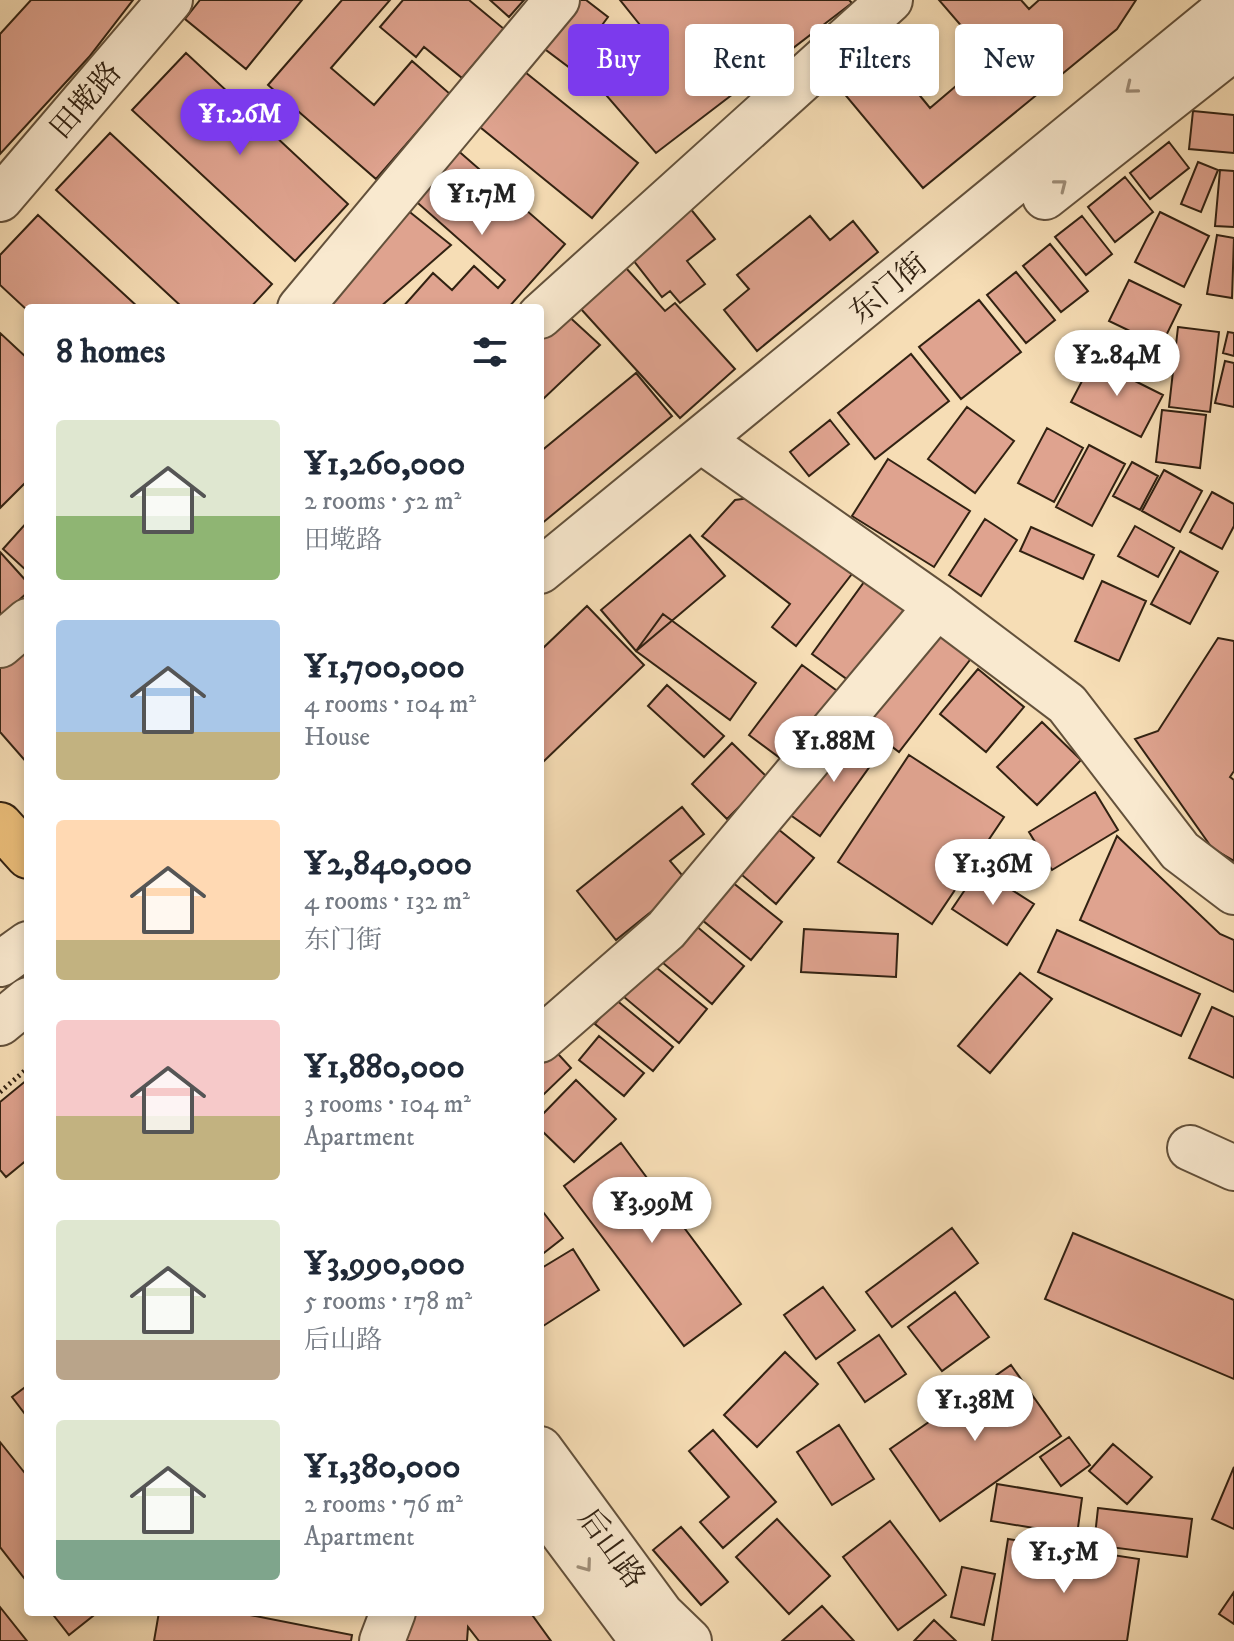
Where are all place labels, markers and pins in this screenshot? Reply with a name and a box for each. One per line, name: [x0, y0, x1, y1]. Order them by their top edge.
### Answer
pin: ¥1.26M: [175, 89, 305, 157]
pin: ¥1.7M: [426, 169, 538, 237]
pin: ¥2.84M: [1052, 330, 1182, 398]
pin: ¥1.88M: [769, 716, 899, 784]
pin: ¥1.36M: [928, 839, 1058, 907]
pin: ¥3.99M: [587, 1177, 717, 1245]
pin: ¥1.38M: [910, 1375, 1040, 1443]
pin: ¥1.5M: [1008, 1527, 1120, 1595]

